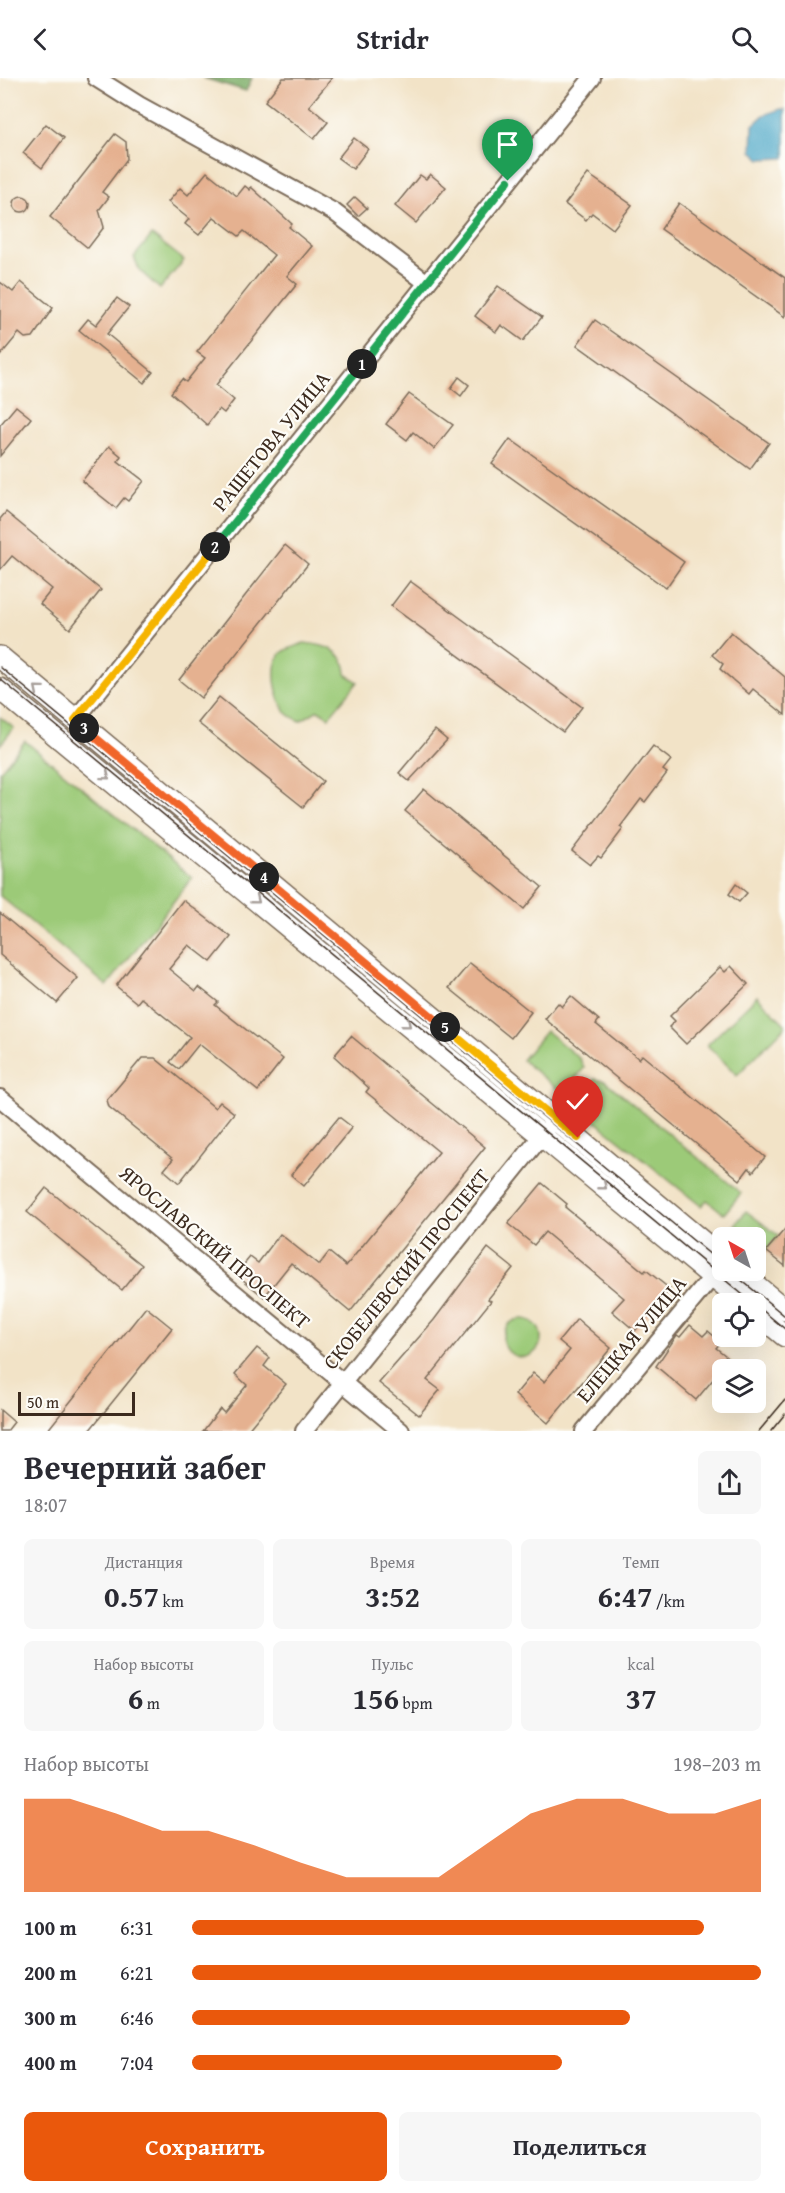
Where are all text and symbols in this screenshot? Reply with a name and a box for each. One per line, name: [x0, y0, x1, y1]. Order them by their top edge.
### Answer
text: Stridr: [356, 19, 429, 59]
icon: back: [24, 23, 57, 56]
icon: search: [728, 23, 761, 56]
pin: [482, 119, 533, 181]
icon: arrive: [491, 128, 524, 161]
pin: 1: [347, 349, 377, 379]
text: 1: [358, 352, 366, 376]
street label: РАШЕТОВА УЛИЦА: [205, 364, 338, 518]
pin: 2: [200, 532, 230, 562]
text: 2: [211, 535, 219, 559]
one-way arrow: [34, 685, 45, 696]
pin: 3: [69, 713, 99, 743]
text: 3: [80, 716, 88, 740]
one-way arrow: [99, 769, 110, 780]
pin: 4: [249, 862, 279, 892]
text: 4: [260, 865, 268, 889]
one-way arrow: [249, 893, 260, 904]
pin: 5: [430, 1012, 460, 1042]
text: 5: [441, 1015, 449, 1039]
one-way arrow: [400, 1017, 411, 1028]
pin: [552, 1076, 603, 1138]
icon: check: [561, 1085, 594, 1118]
street label: ЯРОСЛАВСКИЙ ПРОСПЕКТ: [112, 1157, 317, 1336]
street label: СКОБЕЛЕВСКИЙ ПРОСПЕКТ: [315, 1162, 497, 1376]
one-way arrow: [596, 1178, 607, 1189]
north arrow: [712, 1227, 766, 1281]
map controls: [712, 1227, 766, 1413]
street label: ЕЛЕЦКАЯ УЛИЦА: [569, 1269, 694, 1409]
button: locate: [712, 1293, 766, 1347]
button: layers: [712, 1359, 766, 1413]
scale bar: [18, 1389, 135, 1416]
text: 50 m: [27, 1390, 59, 1414]
text: Вечерний забег: [24, 1443, 266, 1491]
button: share: [698, 1451, 761, 1514]
text: 18:07: [24, 1490, 67, 1519]
text: Дистанция: [105, 1550, 183, 1574]
text: Время: [370, 1550, 415, 1574]
text: Темп: [623, 1550, 660, 1574]
text: 0.57: [104, 1574, 159, 1618]
text: 3:52: [365, 1574, 420, 1618]
text: 6:47: [597, 1574, 653, 1618]
text: km: [159, 1589, 184, 1613]
text: /km: [653, 1589, 685, 1613]
text: Набор высоты: [94, 1652, 194, 1676]
text: Пульс: [372, 1652, 413, 1676]
text: kcal: [628, 1652, 655, 1676]
text: 6: [128, 1676, 143, 1720]
text: 156: [352, 1676, 399, 1720]
text: 37: [626, 1676, 657, 1720]
text: m: [143, 1691, 160, 1715]
text: bpm: [399, 1691, 433, 1715]
text: Набор высоты: [24, 1749, 149, 1778]
text: 198–203 m: [673, 1749, 761, 1778]
text: 100 m: [24, 1913, 77, 1942]
text: 6:31: [120, 1913, 154, 1942]
text: 200 m: [24, 1958, 77, 1987]
text: 6:21: [120, 1958, 154, 1987]
text: 300 m: [24, 2003, 77, 2032]
text: 6:46: [120, 2003, 154, 2032]
text: 400 m: [24, 2048, 77, 2077]
text: 7:04: [120, 2048, 154, 2077]
button: Сохранить: [24, 2112, 387, 2181]
button: Поделиться: [399, 2112, 761, 2181]

